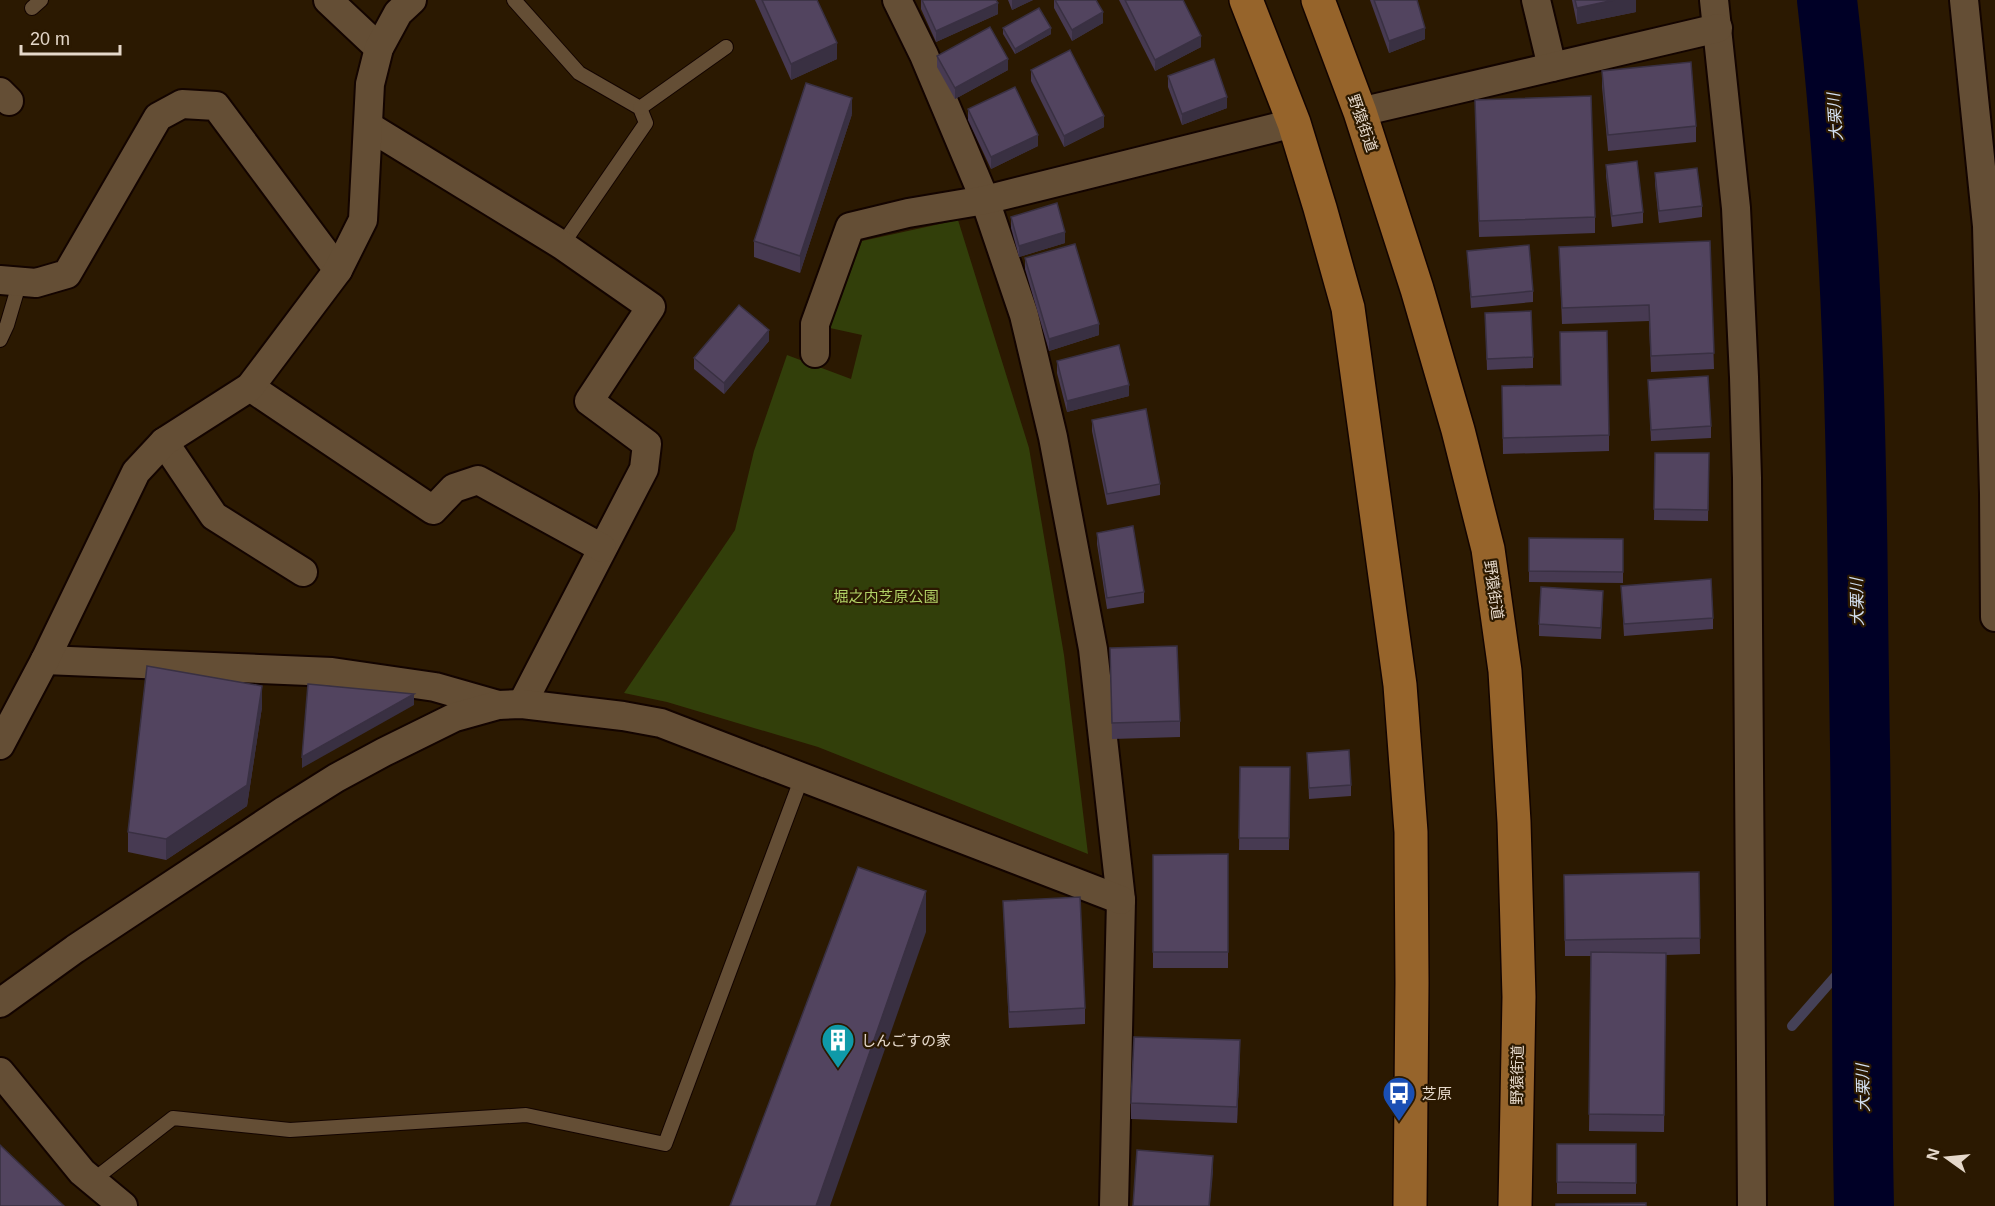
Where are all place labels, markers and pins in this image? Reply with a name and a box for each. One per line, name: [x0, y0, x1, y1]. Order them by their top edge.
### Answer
building icon: しんごすの家: [820, 1022, 856, 1069]
place label: しんごすの家: [861, 1032, 951, 1049]
bus stop icon: 芝原: [1381, 1075, 1417, 1122]
place label: 芝原: [1422, 1085, 1452, 1102]

